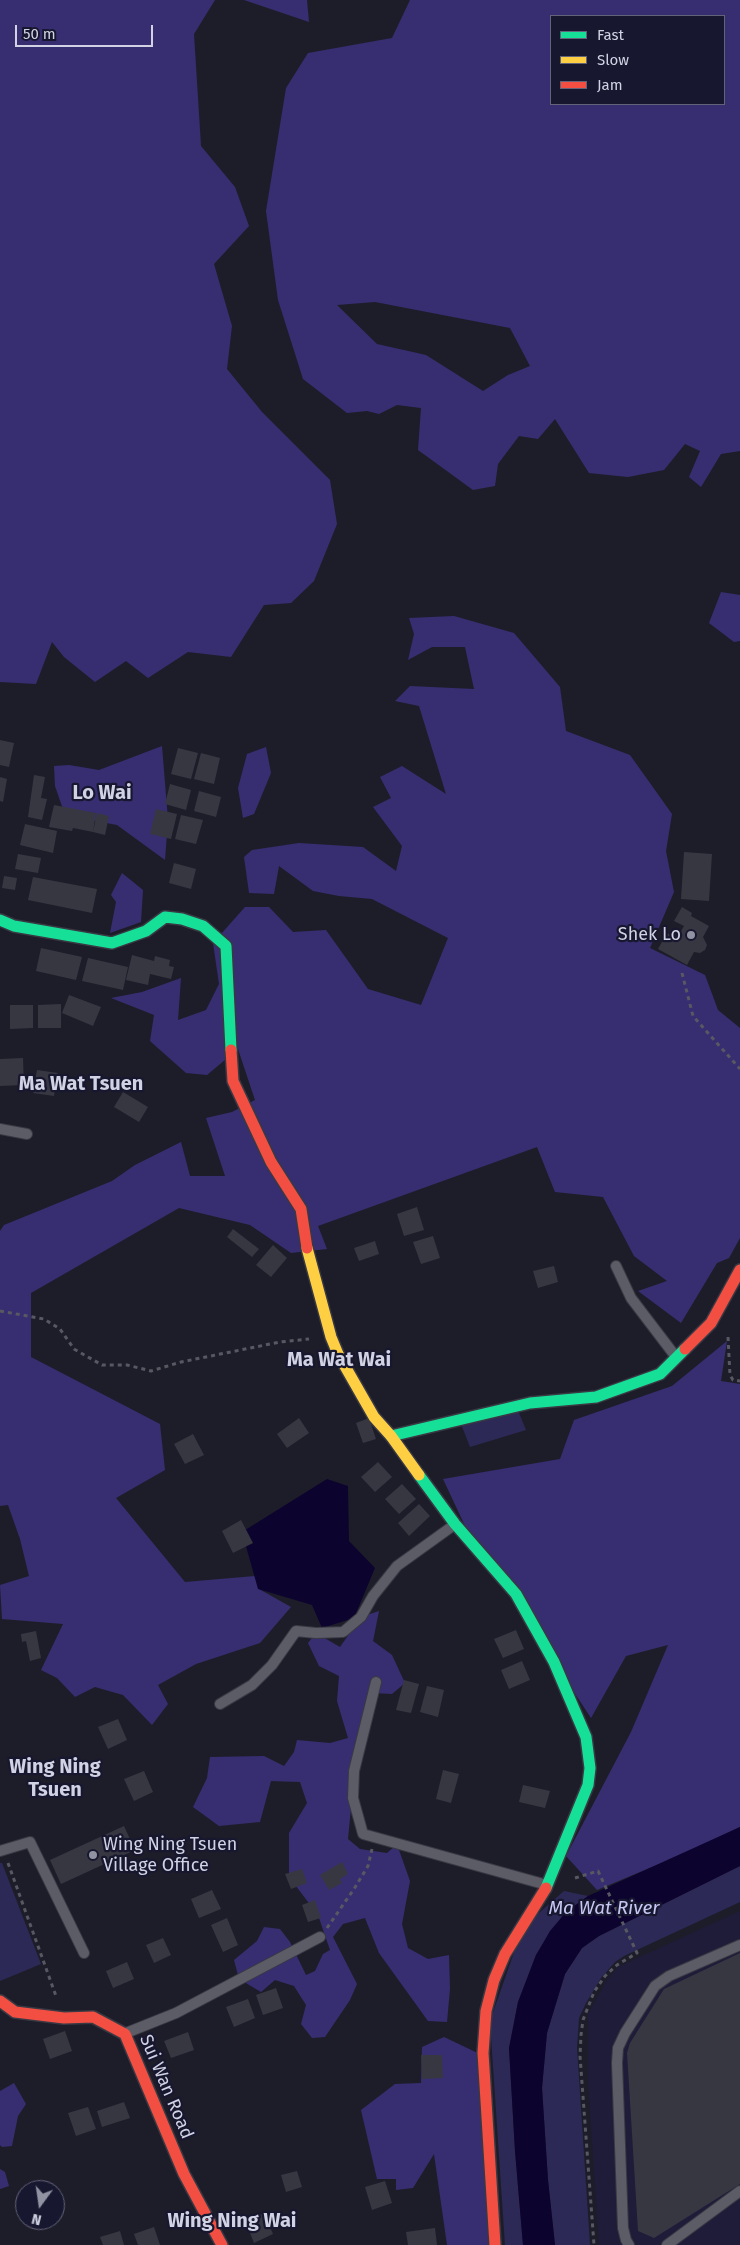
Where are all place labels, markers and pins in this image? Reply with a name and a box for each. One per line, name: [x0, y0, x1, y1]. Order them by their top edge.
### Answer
place label: Shek Lo: [618, 924, 681, 946]
marker: Shek Lo: [685, 929, 697, 941]
place label: Wing Ning Tsuen Village Office: [103, 1834, 237, 1876]
marker: Wing Ning Tsuen Village Office: [87, 1849, 99, 1861]

